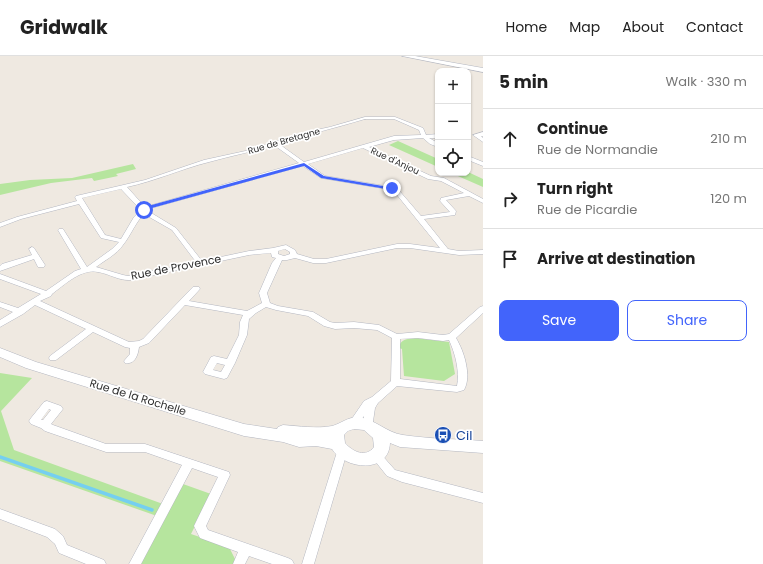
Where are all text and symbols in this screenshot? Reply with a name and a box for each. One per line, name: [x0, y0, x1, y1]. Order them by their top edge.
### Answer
text: Gridwalk: [20, 14, 108, 41]
text: Home: [505, 17, 547, 37]
text: Map: [569, 17, 600, 37]
text: About: [622, 17, 664, 37]
text: Contact: [686, 17, 743, 37]
map controls: [435, 68, 471, 176]
button: +: [435, 68, 471, 104]
text: 5 min: [499, 70, 548, 94]
text: Walk · 330 m: [666, 72, 747, 91]
button: −: [435, 104, 471, 140]
text: Continue: [537, 118, 608, 139]
street label: Rue de Bretagne: [247, 125, 322, 157]
icon: ahead: [499, 128, 521, 150]
text: 210 m: [710, 129, 747, 148]
button: locate: [435, 140, 471, 176]
text: Rue de Normandie: [537, 140, 658, 159]
street label: Rue d'Anjou: [369, 145, 421, 178]
text: Turn right: [537, 178, 613, 199]
route end: [383, 179, 401, 197]
icon: right: [499, 188, 521, 210]
text: 120 m: [710, 189, 747, 208]
text: Rue de Picardie: [537, 200, 637, 219]
route start: [135, 201, 153, 219]
icon: arrive: [499, 248, 521, 270]
text: Arrive at destination: [537, 248, 695, 269]
street label: Rue de Provence: [129, 250, 223, 284]
button: Save: [499, 300, 619, 341]
button: Share: [627, 300, 747, 341]
street label: Rue de la Rochelle: [88, 375, 188, 419]
bus stop icon: Cil: [433, 425, 453, 445]
place label: Cil: [456, 426, 472, 445]

